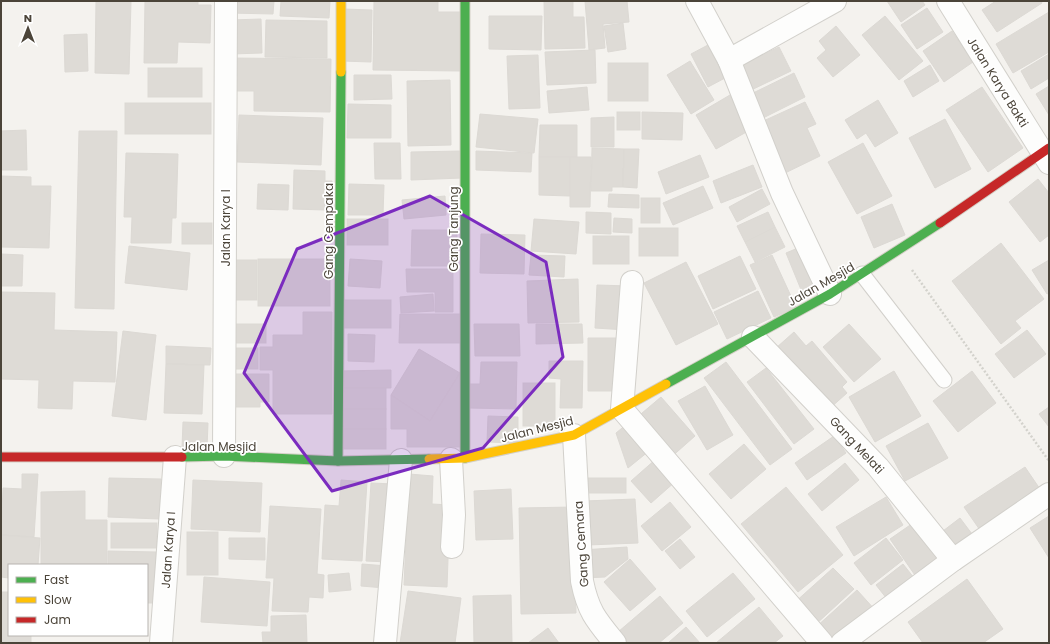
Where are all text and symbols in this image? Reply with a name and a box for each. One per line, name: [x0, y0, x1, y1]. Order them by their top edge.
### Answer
north arrow: [8, 8, 48, 48]
text: N: [24, 10, 32, 26]
street label: Jalan Karya Bakti: [963, 34, 1033, 130]
street label: Gang Cempaka: [320, 183, 337, 279]
street label: Gang Tanjung: [445, 186, 462, 272]
street label: Jalan Karya I: [217, 189, 234, 267]
street label: Jalan Mesjid: [784, 258, 858, 310]
street label: Jalan Mesjid: [499, 412, 575, 446]
street label: Gang Melati: [826, 413, 888, 477]
street label: Jalan Mesjid: [182, 438, 256, 455]
street label: Gang Cemara: [570, 500, 592, 588]
street label: Jalan Karya I: [157, 511, 179, 589]
legend: [8, 564, 148, 636]
text: Fast: [44, 571, 69, 588]
text: Slow: [44, 591, 72, 608]
text: Jam: [44, 611, 71, 628]

